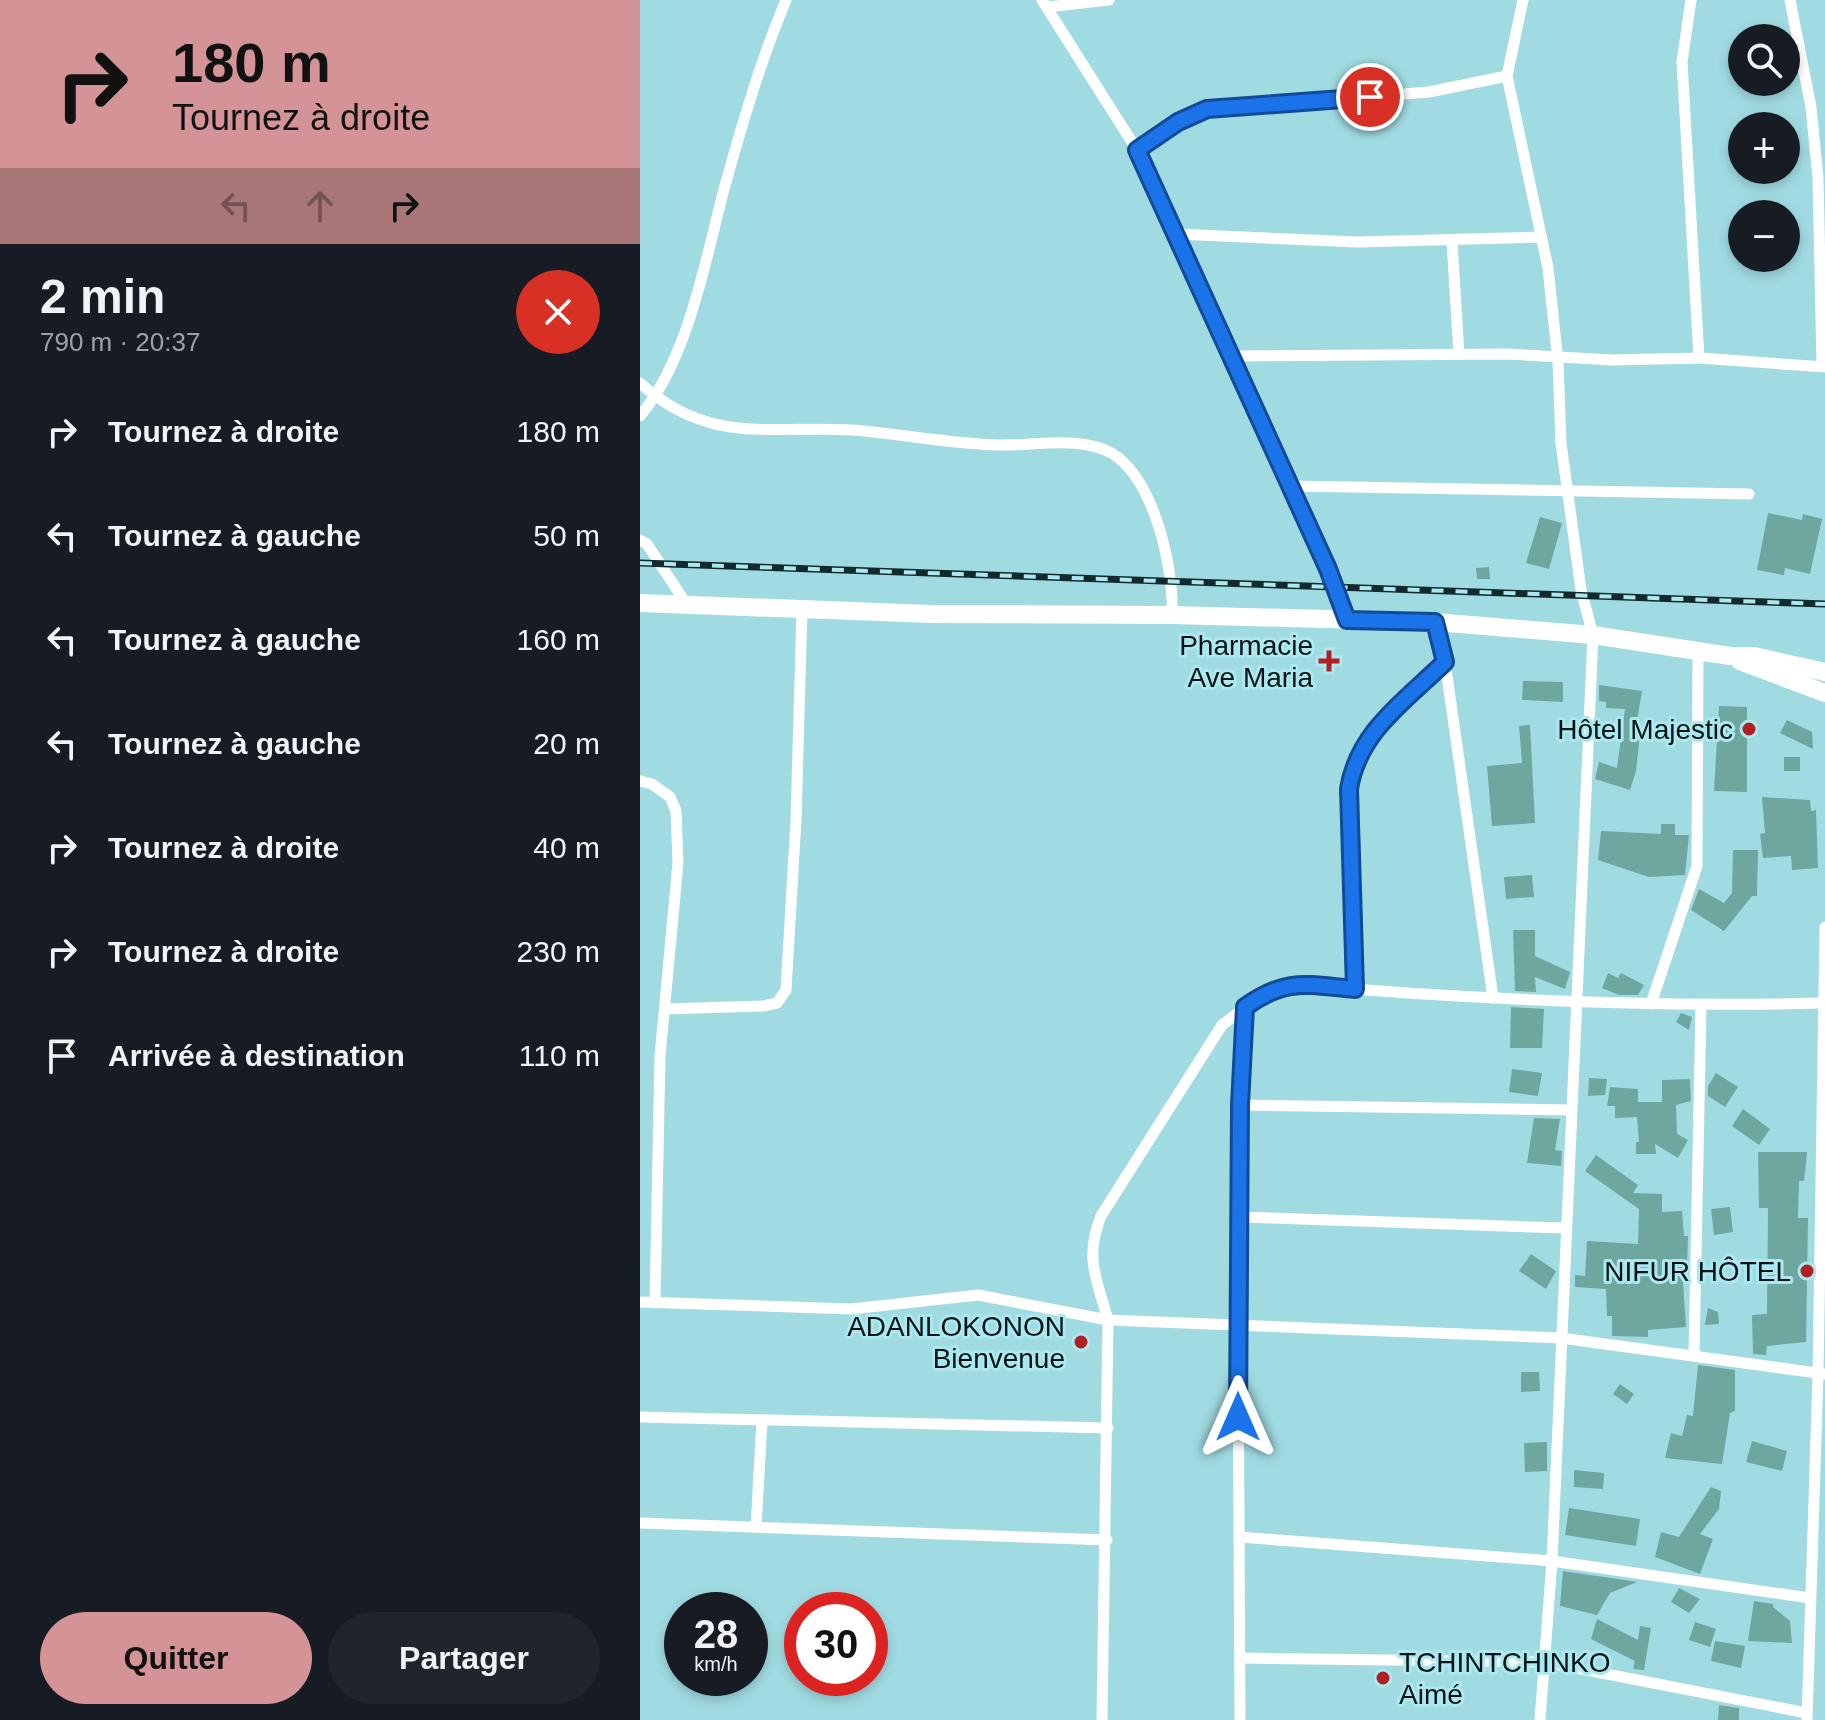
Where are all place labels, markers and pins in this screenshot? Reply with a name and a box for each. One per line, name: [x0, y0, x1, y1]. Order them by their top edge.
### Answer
pin: [1336, 63, 1404, 131]
place label: Pharmacie Ave Maria: [1179, 630, 1313, 693]
marker: Pharmacie Ave Maria: [1320, 652, 1338, 670]
place label: Hôtel Majestic: [1557, 714, 1733, 745]
marker: Hôtel Majestic: [1740, 720, 1758, 738]
place label: NIFUR HÔTEL: [1604, 1256, 1791, 1287]
marker: NIFUR HÔTEL: [1798, 1262, 1816, 1280]
place label: ADANLOKONON Bienvenue: [847, 1311, 1065, 1374]
marker: ADANLOKONON Bienvenue: [1072, 1333, 1090, 1351]
place label: TCHINTCHINKO Aimé: [1399, 1647, 1611, 1710]
marker: TCHINTCHINKO Aimé: [1374, 1669, 1392, 1687]

